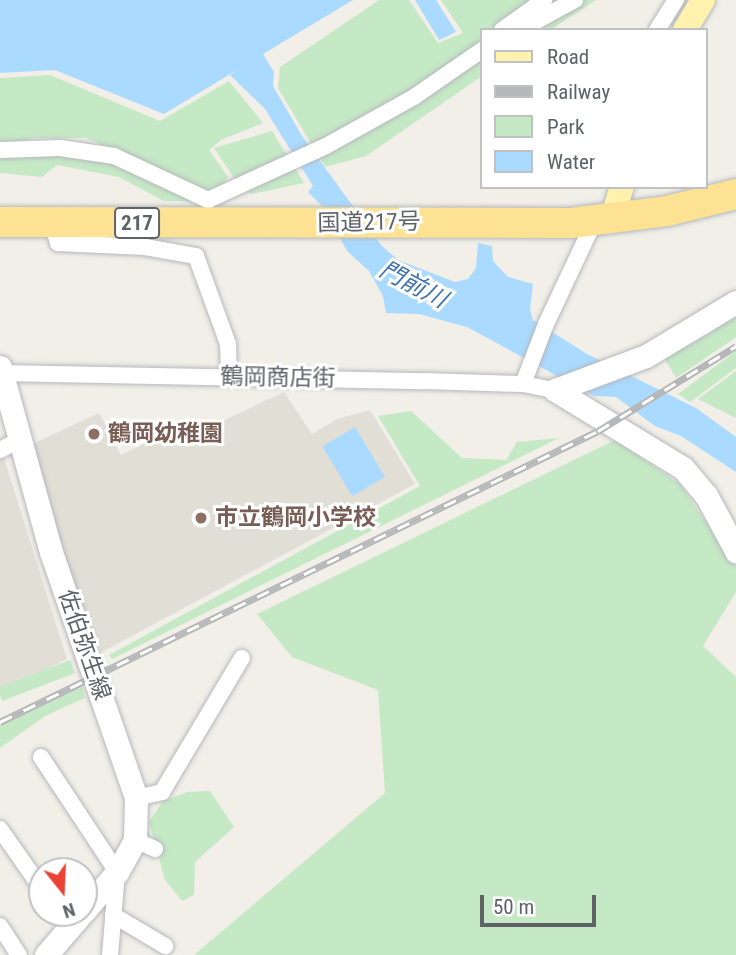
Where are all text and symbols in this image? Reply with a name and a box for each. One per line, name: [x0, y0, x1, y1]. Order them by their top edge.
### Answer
legend: [480, 28, 708, 189]
text: Road: [547, 45, 589, 69]
text: Railway: [547, 80, 610, 104]
text: Park: [547, 115, 584, 139]
text: Water: [547, 150, 595, 174]
road number: 217: [113, 206, 162, 241]
street label: 国道217号: [317, 208, 421, 238]
water label: 門前川: [374, 255, 452, 315]
street label: 鶴岡商店街: [220, 363, 336, 393]
place label: 鶴岡幼稚園: [108, 420, 223, 448]
marker: 鶴岡幼稚園: [86, 426, 102, 442]
place label: 市立鶴岡小学校: [215, 504, 376, 532]
marker: 市立鶴岡小学校: [193, 510, 209, 526]
street label: 佐伯弥生線: [52, 586, 116, 704]
north arrow: [28, 857, 98, 927]
scale bar: [484, 881, 600, 925]
text: 50 m: [493, 895, 534, 919]
text: N: [60, 898, 78, 923]

